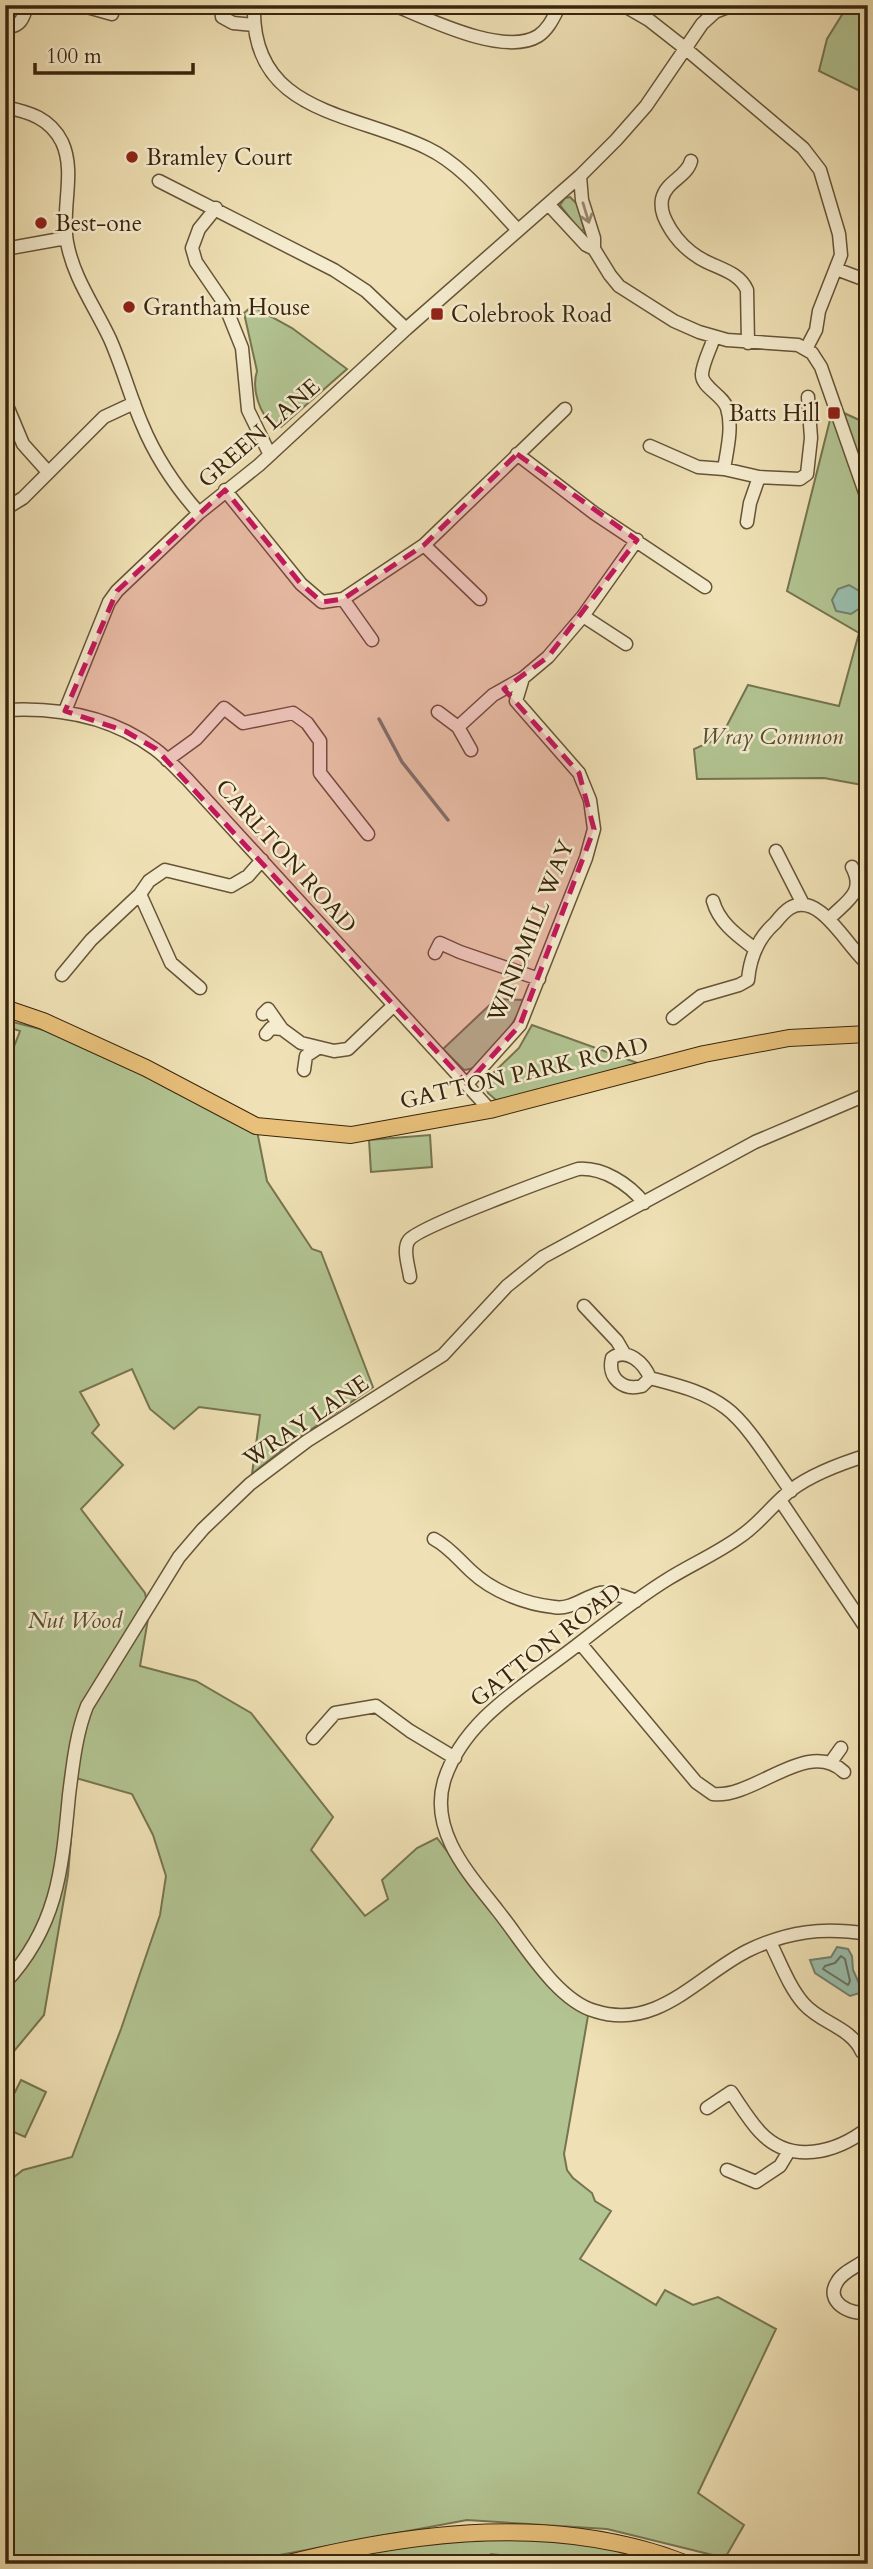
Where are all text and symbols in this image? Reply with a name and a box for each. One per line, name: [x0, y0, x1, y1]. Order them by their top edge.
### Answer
scale bar: [35, 32, 192, 76]
text: 100 m: [46, 42, 102, 71]
place label: Bramley Court: [146, 142, 292, 173]
marker: Bramley Court: [124, 149, 140, 165]
one-way arrow: [581, 201, 593, 223]
place label: Best-one: [55, 208, 142, 239]
marker: Best-one: [33, 215, 49, 231]
place label: Grantham House: [143, 292, 310, 323]
marker: Grantham House: [121, 299, 137, 315]
place label: Colebrook Road: [451, 299, 613, 330]
marker: Colebrook Road: [429, 306, 445, 322]
street label: GREEN LANE: [191, 371, 327, 495]
place label: Batts Hill: [729, 398, 820, 429]
marker: Batts Hill: [826, 405, 842, 421]
park label: Wray Common: [701, 721, 844, 752]
street label: CARLTON ROAD: [208, 772, 364, 940]
street label: WINDMILL WAY: [480, 834, 582, 1028]
street label: GATTON PARK ROAD: [397, 1029, 651, 1117]
street label: WRAY LANE: [236, 1368, 375, 1475]
street label: GATTON ROAD: [464, 1576, 628, 1714]
park label: Nut Wood: [28, 1605, 123, 1636]

